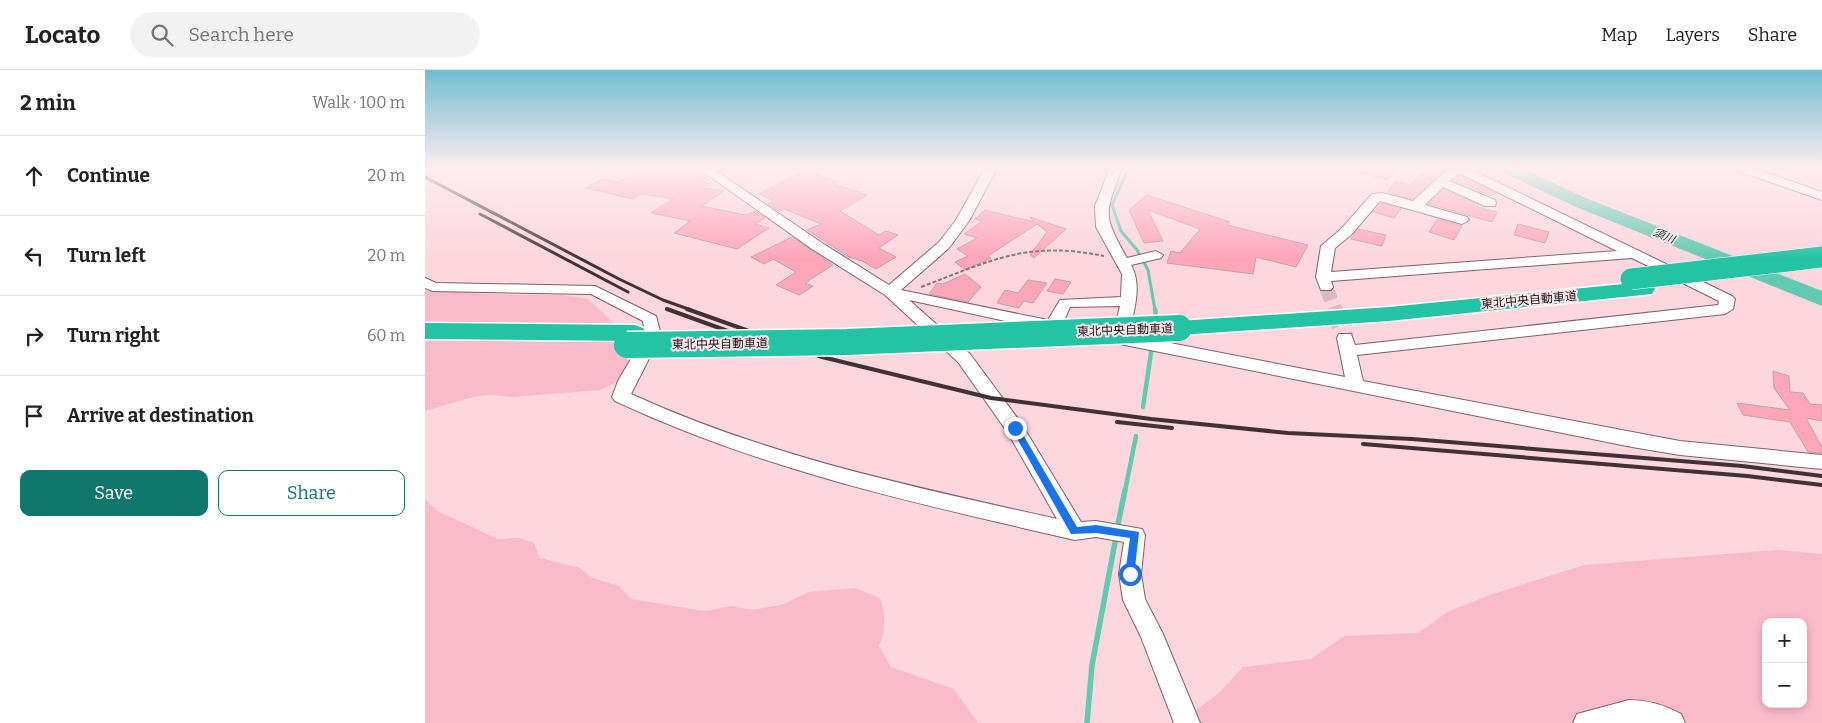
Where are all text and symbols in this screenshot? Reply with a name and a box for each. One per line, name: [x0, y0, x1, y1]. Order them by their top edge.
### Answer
search box: [130, 12, 480, 57]
text: Locato: [25, 21, 100, 49]
icon: search: [148, 21, 176, 49]
text: Search here: [188, 23, 294, 46]
text: Map: [1601, 24, 1637, 46]
text: Layers: [1665, 24, 1720, 46]
text: Share: [1748, 24, 1797, 46]
text: 2 min: [20, 90, 76, 116]
text: Walk · 100 m: [312, 93, 405, 112]
icon: ahead: [20, 162, 48, 190]
text: Continue: [67, 164, 150, 187]
text: 20 m: [368, 166, 405, 185]
water label: 須川: [1651, 226, 1678, 247]
icon: left: [20, 242, 48, 270]
text: Turn left: [67, 244, 146, 267]
text: 20 m: [368, 246, 405, 265]
street label: 東北中央自動車道: [1481, 289, 1577, 311]
street label: 東北中央自動車道: [1077, 321, 1173, 339]
icon: right: [20, 322, 48, 350]
text: Turn right: [67, 324, 160, 347]
text: 60 m: [367, 326, 405, 345]
street label: 東北中央自動車道: [672, 336, 768, 352]
icon: arrive: [20, 402, 48, 430]
text: Arrive at destination: [67, 404, 254, 427]
route end: [1004, 417, 1027, 440]
button: Save: [20, 470, 208, 516]
button: Share: [218, 470, 405, 516]
route start: [1119, 563, 1142, 586]
map controls: [1762, 618, 1807, 708]
button: +: [1762, 618, 1807, 663]
button: −: [1762, 663, 1807, 708]

